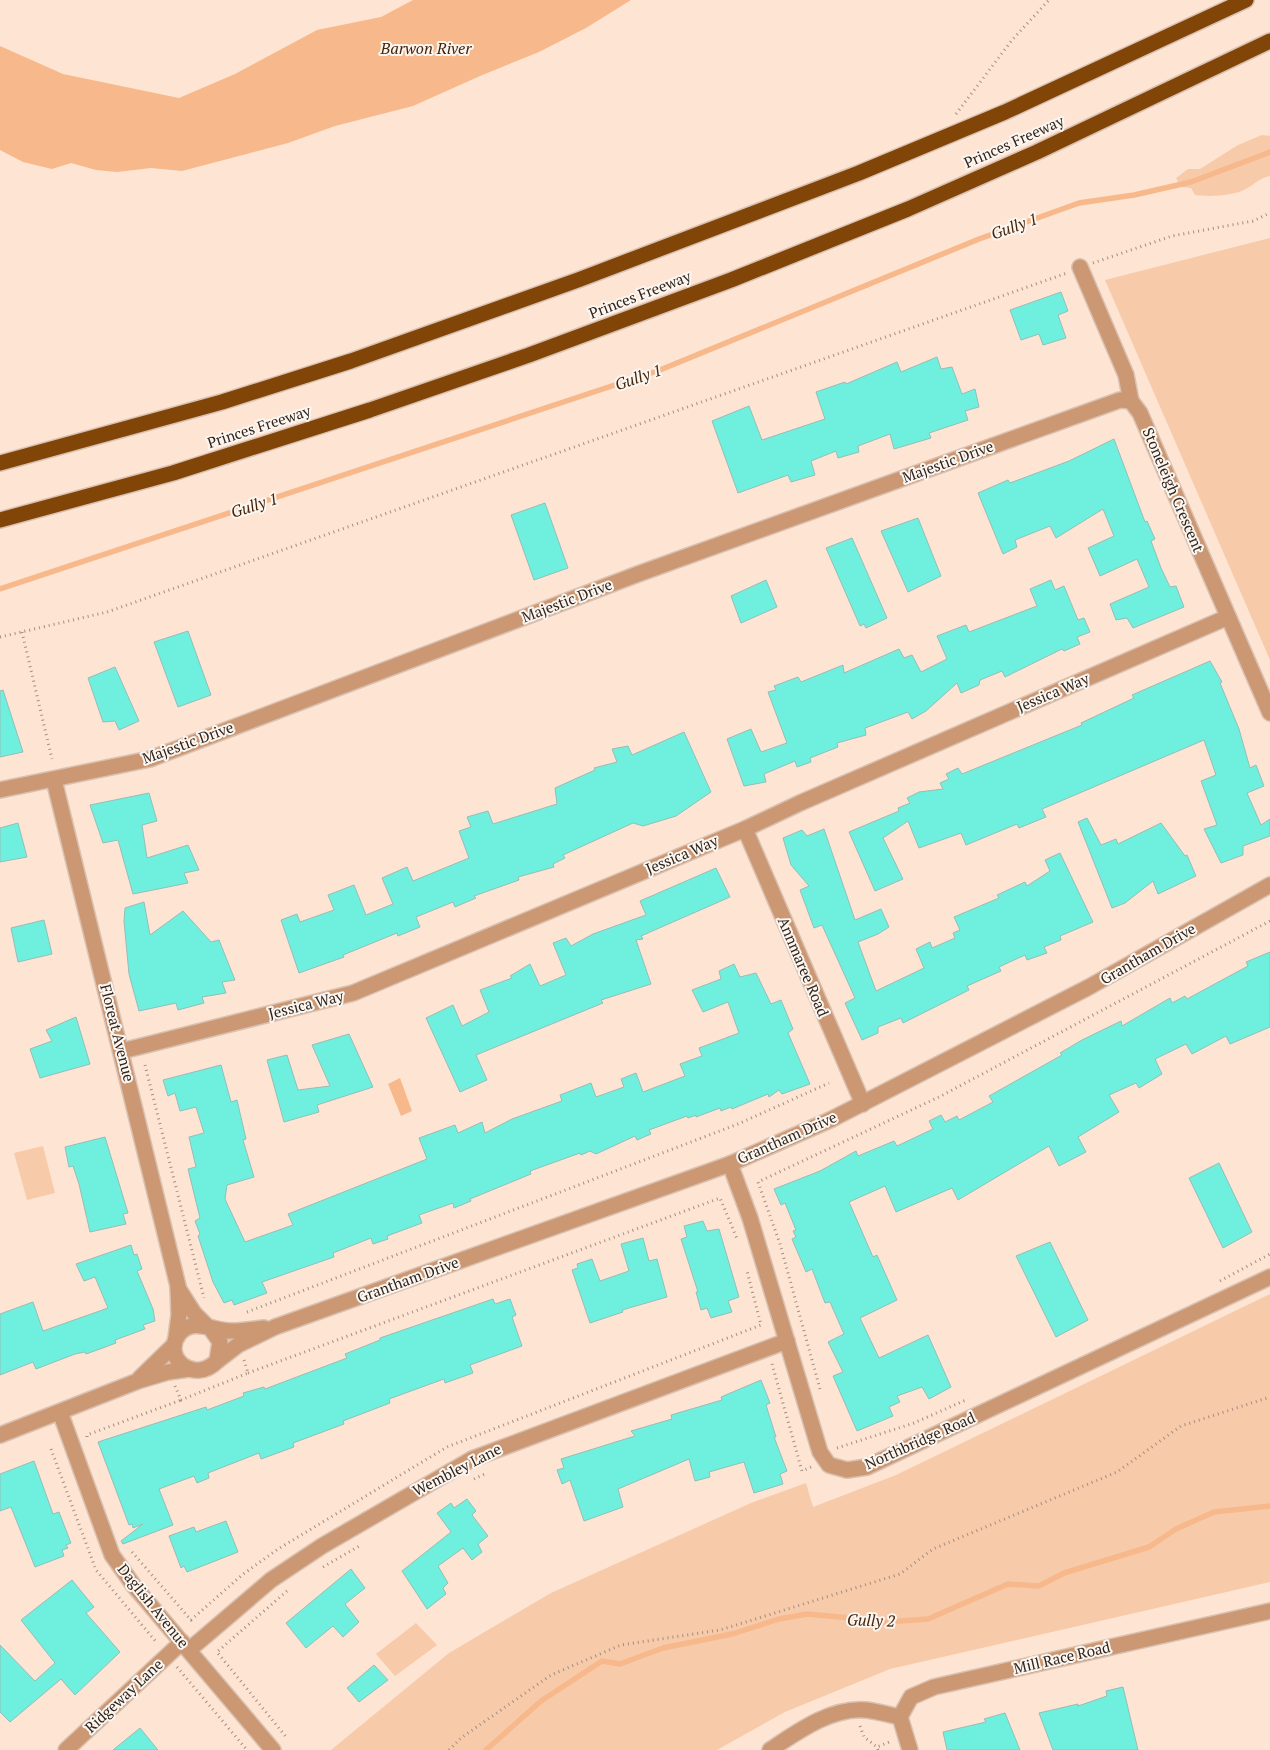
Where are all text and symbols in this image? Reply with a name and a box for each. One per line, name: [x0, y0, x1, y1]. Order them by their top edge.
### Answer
water label: Barwon River: [379, 37, 472, 59]
street label: Princes Freeway: [960, 110, 1067, 172]
water label: Gully 1: [988, 207, 1040, 245]
street label: Princes Freeway: [586, 265, 694, 323]
water label: Gully 1: [612, 359, 664, 395]
street label: Princes Freeway: [204, 400, 313, 452]
street label: Stoneleigh Crescent: [1139, 424, 1209, 555]
street label: Majestic Drive: [899, 435, 996, 487]
water label: Gully 1: [228, 487, 280, 523]
street label: Majestic Drive: [519, 574, 615, 627]
street label: Jessica Way: [1013, 668, 1092, 716]
street label: Majestic Drive: [139, 716, 236, 768]
street label: Jessica Way: [642, 830, 721, 878]
street label: Annmaree Road: [774, 914, 834, 1020]
street label: Grantham Drive: [1096, 918, 1199, 989]
street label: Floreat Avenue: [96, 982, 140, 1084]
street label: Jessica Way: [266, 985, 346, 1023]
street label: Grantham Drive: [734, 1106, 839, 1168]
street label: Grantham Drive: [354, 1251, 461, 1307]
street label: Northbridge Road: [861, 1407, 978, 1473]
street label: Wembley Lane: [409, 1438, 504, 1500]
street label: Daglish Avenue: [114, 1559, 194, 1652]
water label: Gully 2: [847, 1608, 896, 1632]
street label: Mill Race Road: [1011, 1636, 1112, 1678]
street label: Ridgeway Lane: [80, 1654, 167, 1737]

